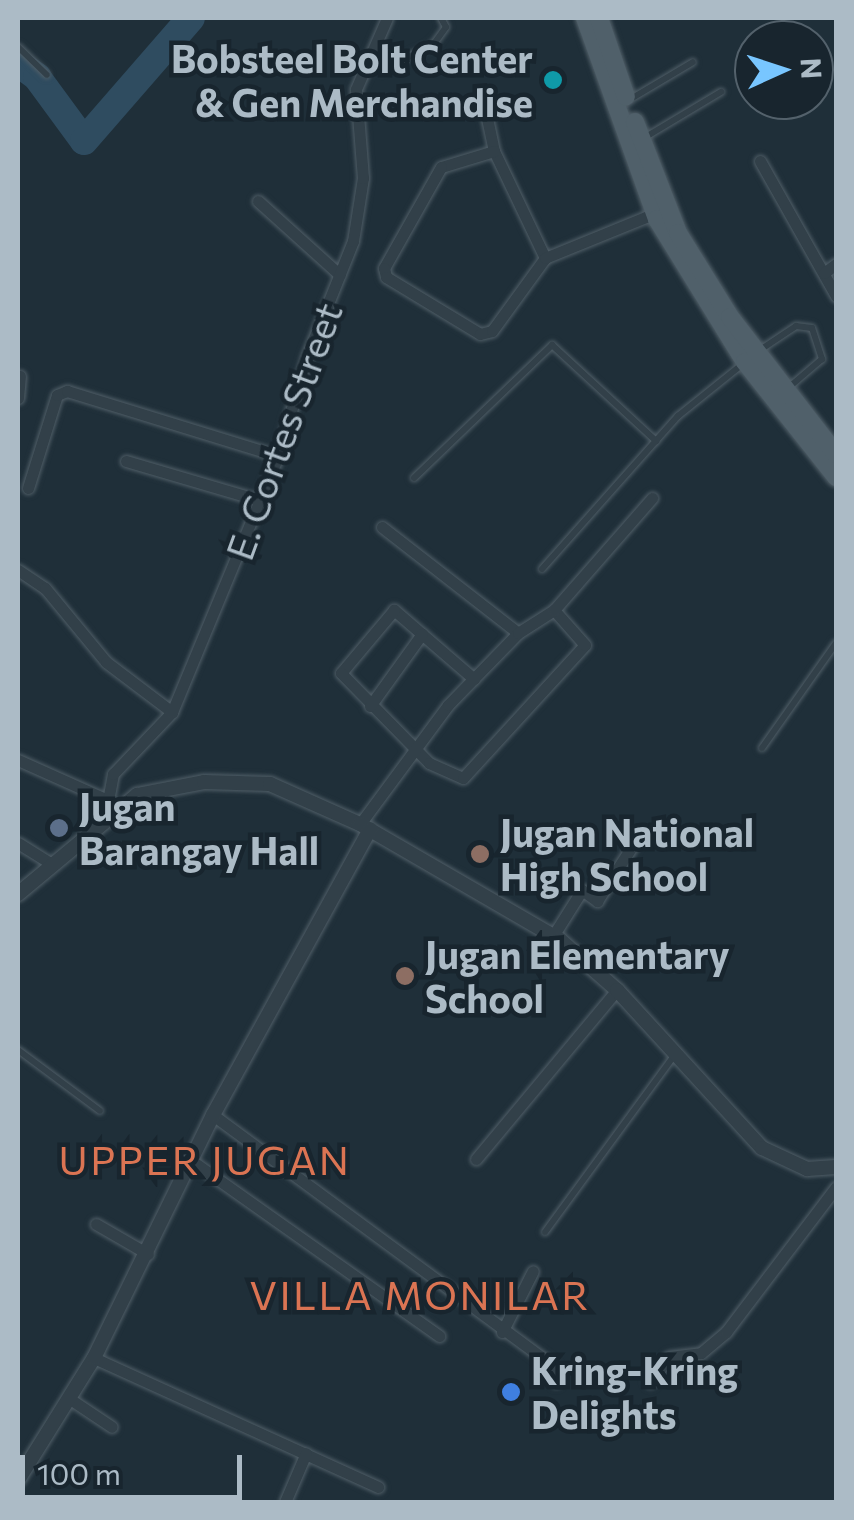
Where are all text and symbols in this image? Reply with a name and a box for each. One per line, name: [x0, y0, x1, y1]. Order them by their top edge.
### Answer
north arrow: [734, 20, 834, 120]
place label: Bobsteel Bolt Center & Gen Merchandise: [171, 35, 533, 124]
text: N: [794, 57, 829, 80]
marker: Bobsteel Bolt Center & Gen Merchandise: [542, 69, 564, 91]
street label: E. Cortes Street: [215, 296, 351, 566]
place label: Jugan Barangay Hall: [79, 783, 319, 872]
place label: Jugan National High School: [500, 809, 754, 898]
marker: Jugan Barangay Hall: [48, 817, 70, 839]
marker: Jugan National High School: [469, 843, 491, 865]
place label: Jugan Elementary School: [425, 931, 730, 1021]
marker: Jugan Elementary School: [394, 965, 416, 987]
district label: UPPER JUGAN: [58, 1135, 352, 1183]
district label: VILLA MONILAR: [249, 1270, 591, 1318]
place label: Kring-Kring Delights: [531, 1347, 738, 1436]
marker: Kring-Kring Delights: [500, 1381, 522, 1403]
scale bar: [25, 1435, 248, 1497]
text: 100 m: [37, 1454, 121, 1491]

